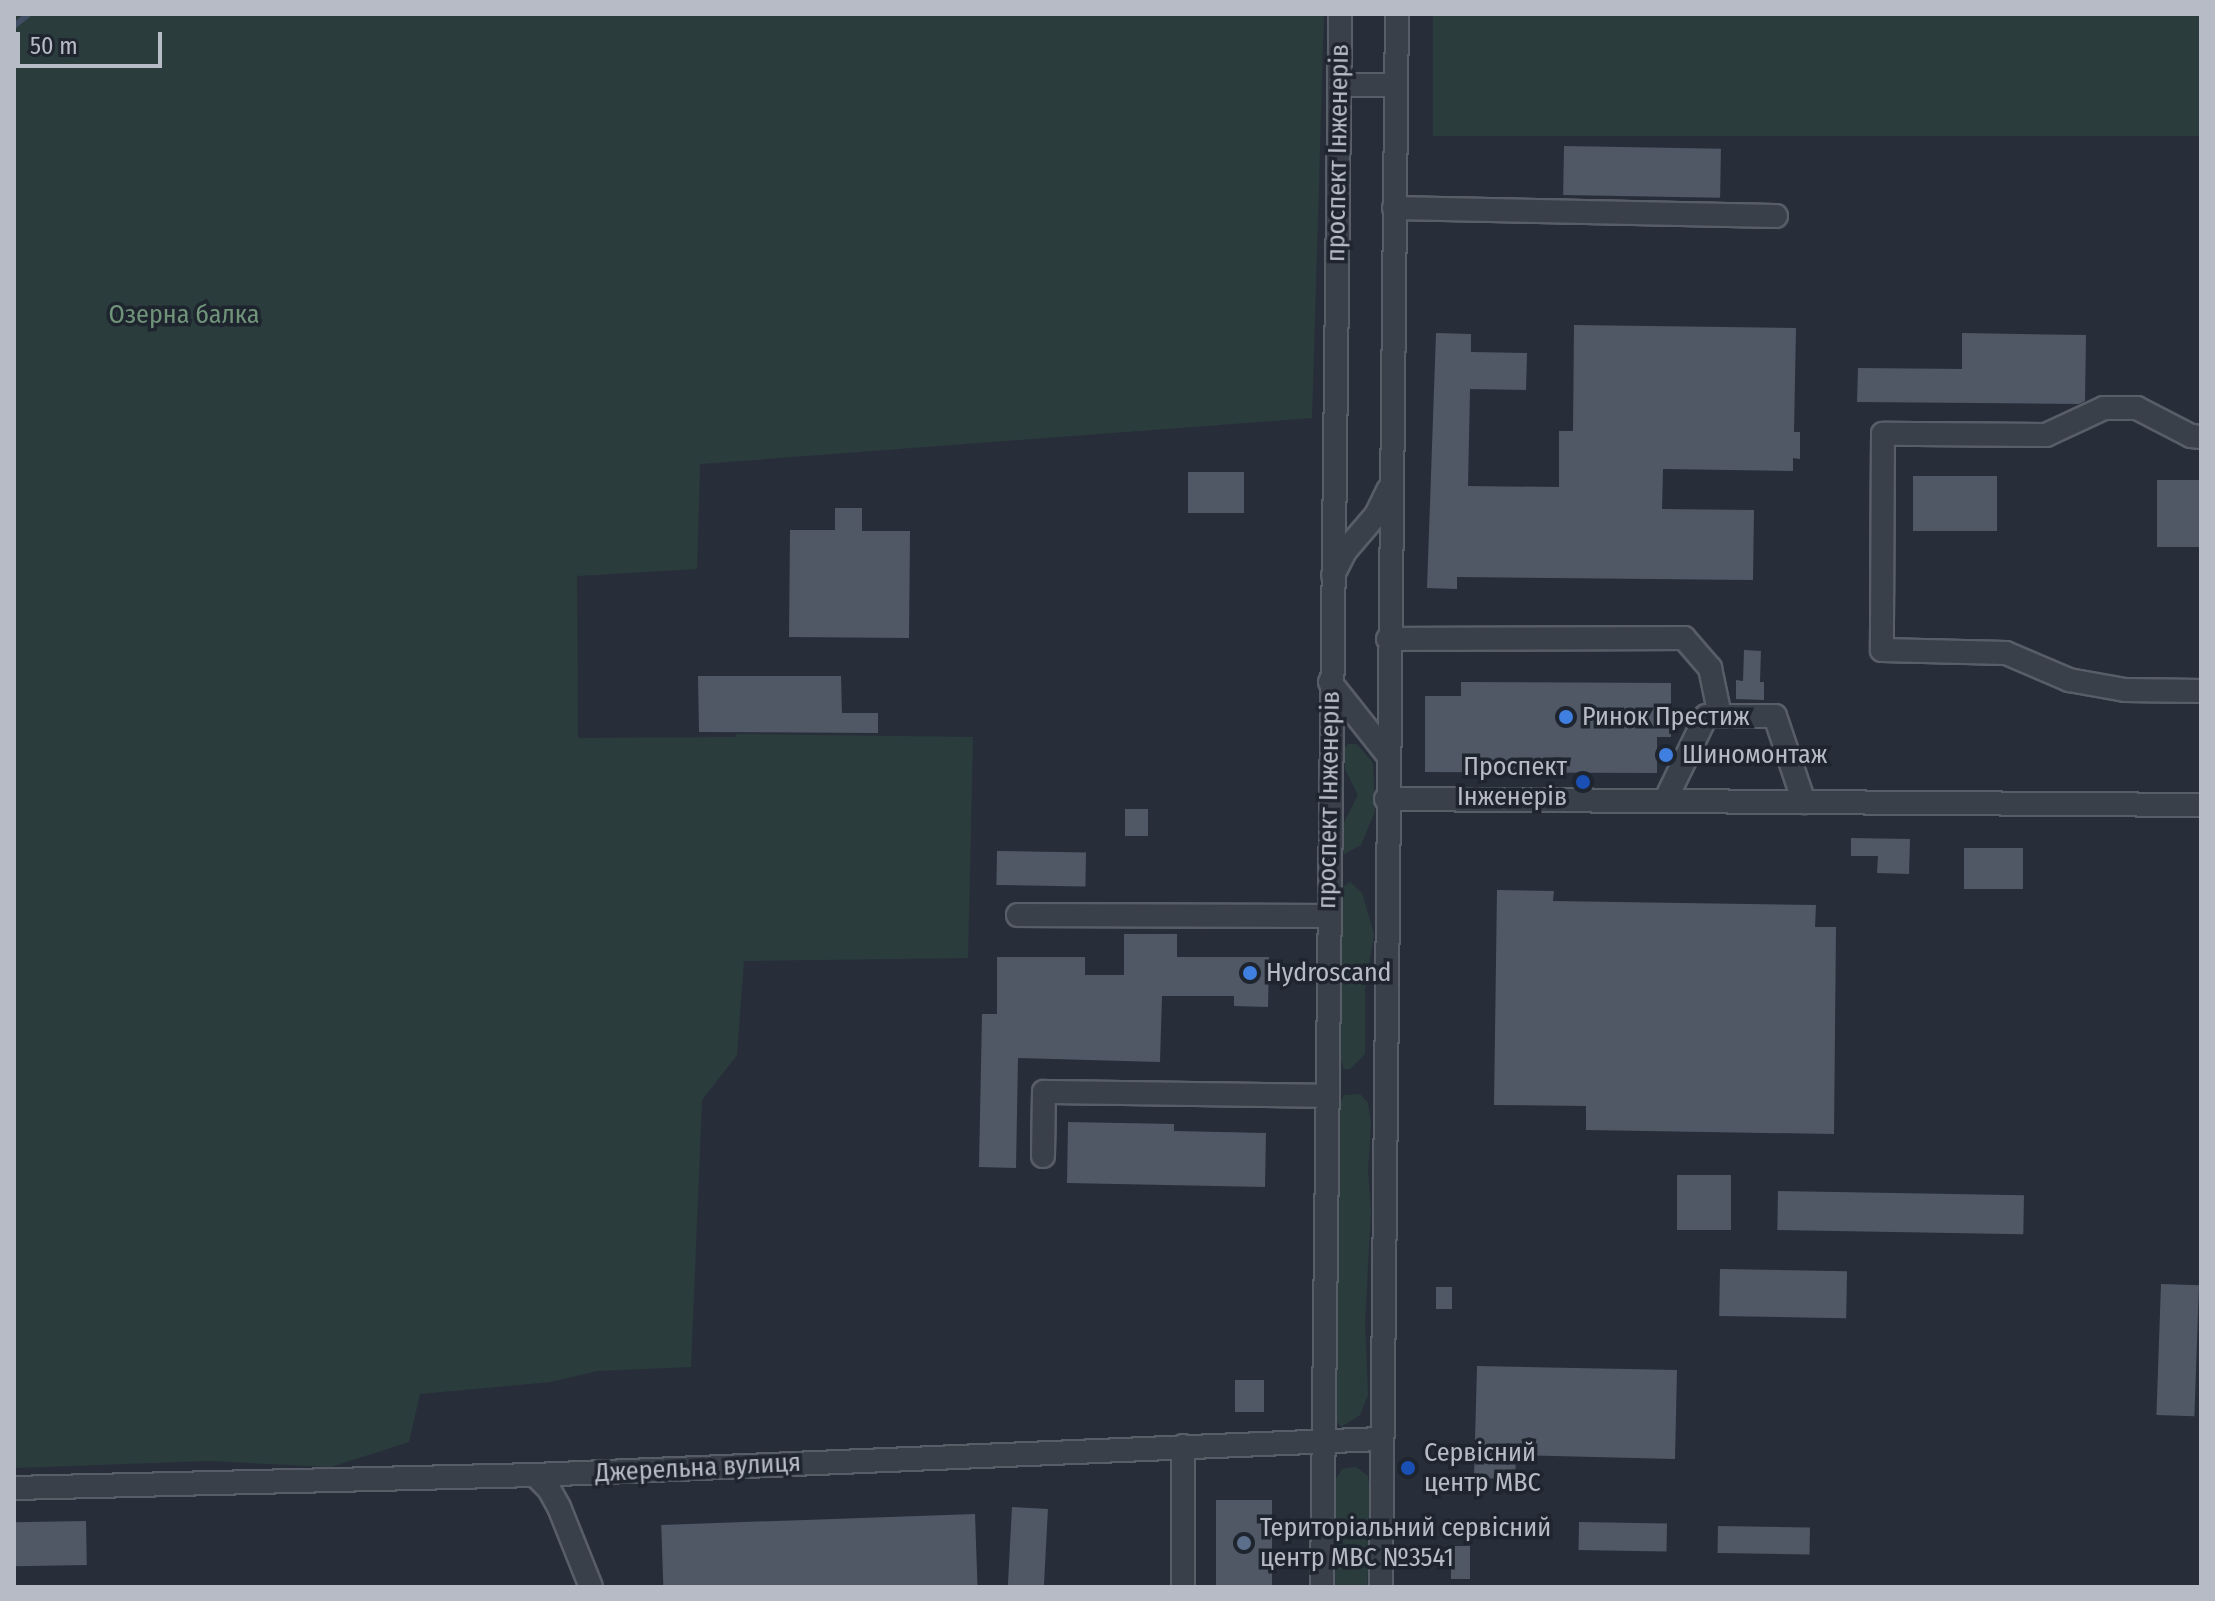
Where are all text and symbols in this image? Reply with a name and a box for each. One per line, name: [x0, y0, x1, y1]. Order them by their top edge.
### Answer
scale bar: [20, 16, 166, 66]
text: 50 m: [30, 32, 78, 60]
street label: проспект Інженерів: [1321, 44, 1355, 262]
park label: Озерна балка: [109, 299, 259, 331]
street label: проспект Інженерів: [1312, 691, 1346, 909]
place label: Ринок Престиж: [1582, 701, 1750, 733]
marker: Ринок Престиж: [1557, 708, 1575, 726]
place label: Шиномонтаж: [1682, 739, 1827, 771]
marker: Шиномонтаж: [1657, 746, 1675, 764]
place label: Проспект Інженерів: [1457, 751, 1567, 812]
marker: Проспект Інженерів: [1574, 773, 1592, 791]
place label: Hydroscand: [1266, 957, 1392, 989]
marker: Hydroscand: [1241, 964, 1259, 982]
place label: Сервісний центр МВС: [1424, 1437, 1541, 1498]
street label: Джерельна вулиця: [594, 1447, 802, 1489]
marker: Сервісний центр МВС: [1399, 1459, 1417, 1477]
place label: Територіальний сервісний центр МВС №3541: [1260, 1512, 1551, 1574]
marker: Територіальний сервісний центр МВС №3541: [1235, 1534, 1253, 1552]

